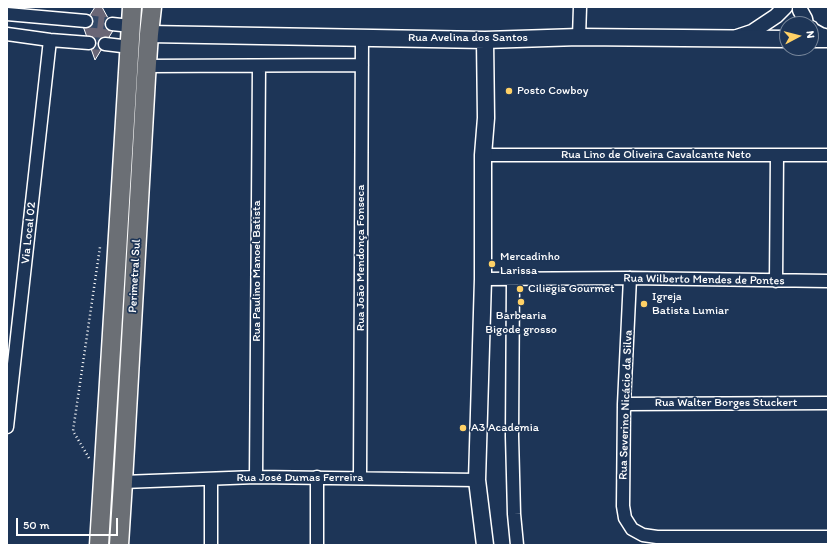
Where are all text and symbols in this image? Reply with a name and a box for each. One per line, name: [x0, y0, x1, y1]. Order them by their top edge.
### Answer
north arrow: [779, 16, 819, 56]
text: N: [804, 30, 817, 39]
street label: Rua Avelina dos Santos: [408, 31, 528, 45]
place label: Posto Cowboy: [517, 84, 588, 98]
marker: Posto Cowboy: [504, 86, 514, 96]
street label: Rua Lino de Oliveira Cavalcante Neto: [561, 148, 751, 162]
street label: Rua João Mendonça Fonseca: [354, 185, 368, 331]
street label: Rua Paulino Manoel Batista: [250, 200, 264, 342]
street label: Via Local 02: [19, 201, 39, 265]
street label: Perimetral Sul: [126, 239, 144, 313]
place label: Mercadinho Larissa: [500, 250, 560, 278]
marker: Mercadinho Larissa: [487, 259, 497, 269]
street label: Rua Wilberto Mendes de Pontes: [623, 271, 785, 289]
place label: Ciliegia Gourmet: [528, 282, 615, 296]
marker: Ciliegia Gourmet: [515, 284, 525, 294]
place label: Igreja Batista Lumiar: [652, 290, 729, 318]
marker: Barbearia Bigode grosso: [516, 297, 526, 307]
marker: Igreja Batista Lumiar: [639, 299, 649, 309]
place label: Barbearia Bigode grosso: [485, 309, 557, 337]
street label: Rua Severino Nicácio da Silva: [616, 330, 636, 480]
street label: Rua Walter Borges Stuckert: [655, 396, 797, 410]
place label: A3 Academia: [471, 421, 539, 435]
marker: A3 Academia: [458, 423, 468, 433]
street label: Rua José Dumas Ferreira: [236, 471, 364, 485]
scale bar: [18, 510, 120, 536]
text: 50 m: [23, 518, 49, 532]

